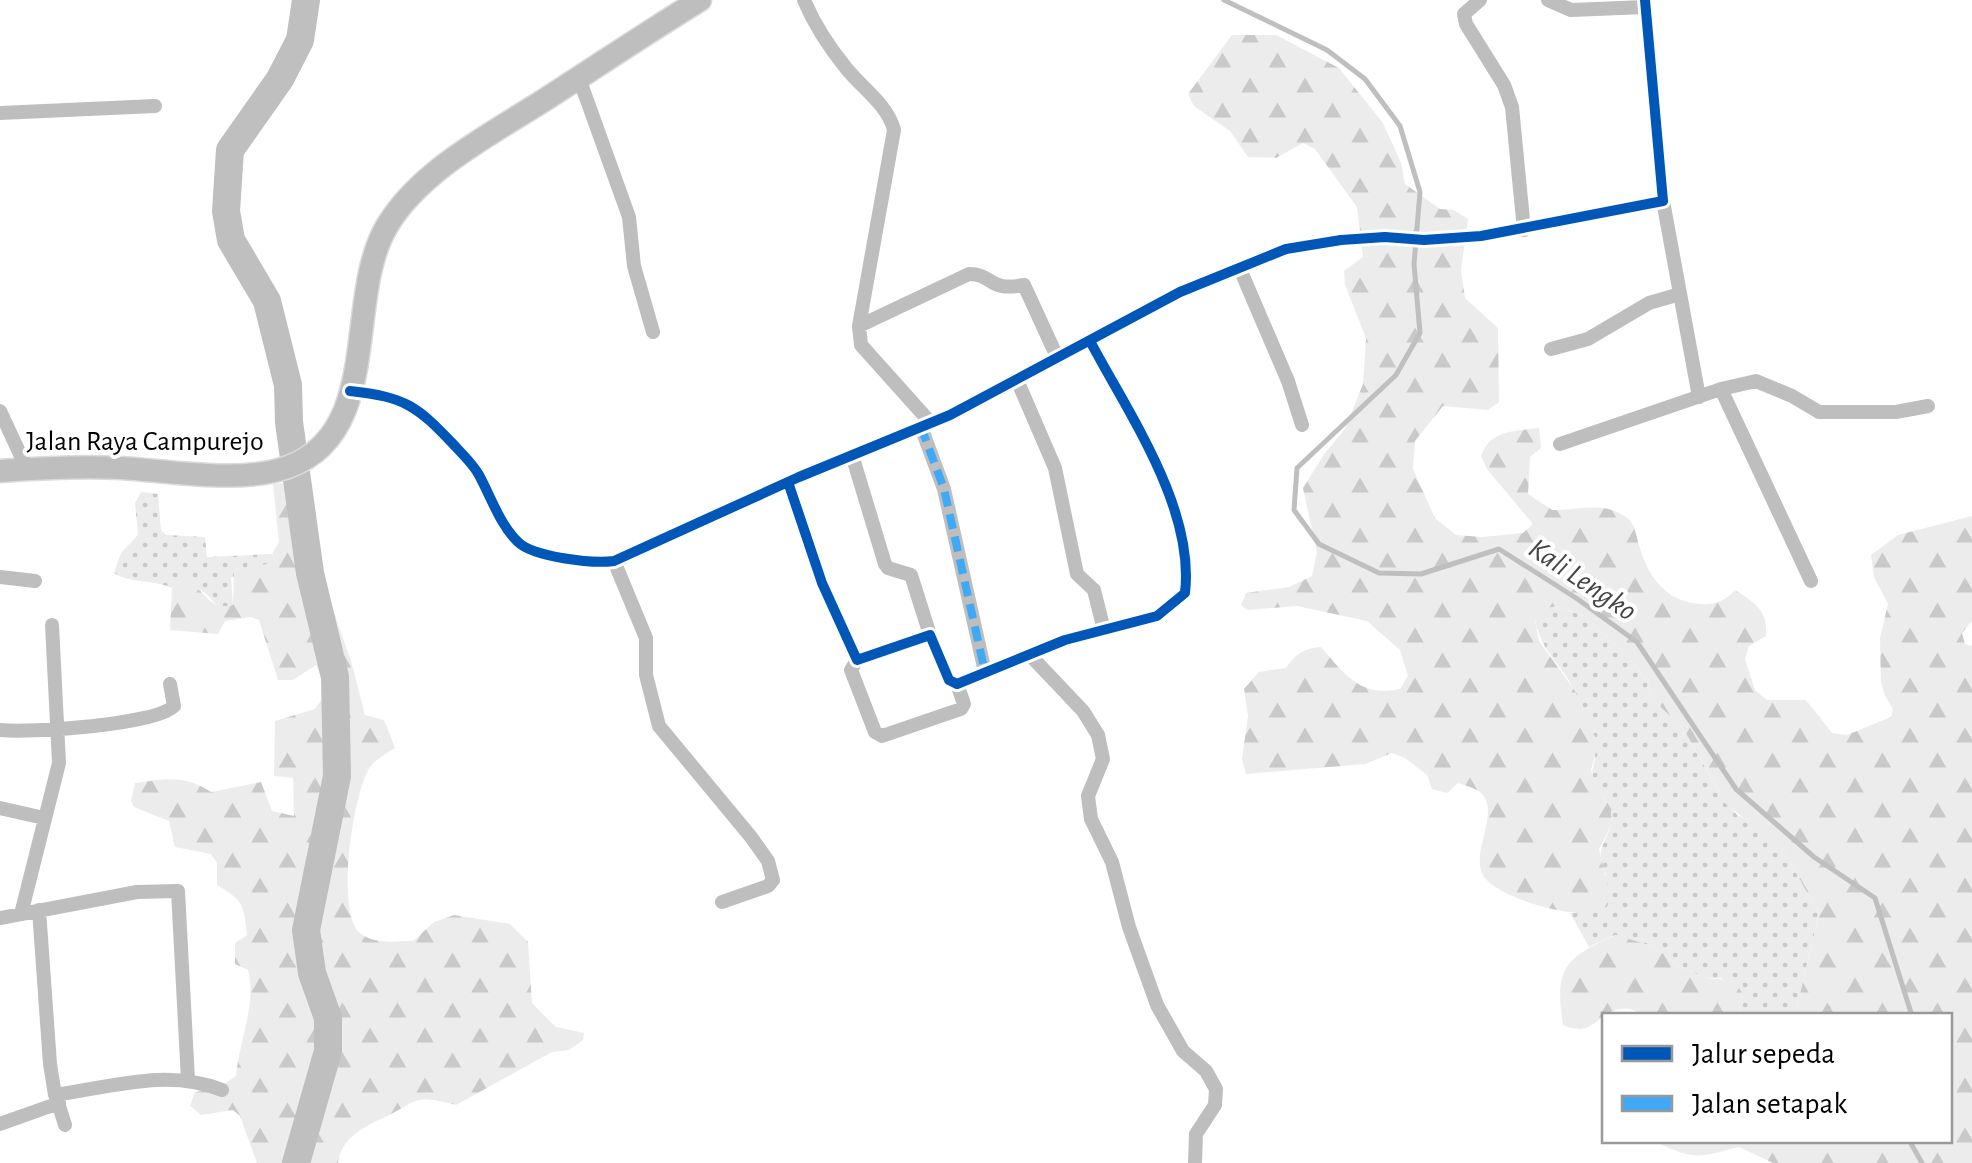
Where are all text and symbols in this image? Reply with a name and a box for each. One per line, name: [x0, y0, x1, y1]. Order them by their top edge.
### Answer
street label: Jalan Raya Campurejo: [26, 428, 264, 456]
water label: Kali Lengko: [1523, 533, 1642, 627]
legend: [1602, 1013, 1952, 1143]
text: Jalur sepeda: [1692, 1039, 1835, 1069]
text: Jalan setapak: [1692, 1089, 1847, 1119]

